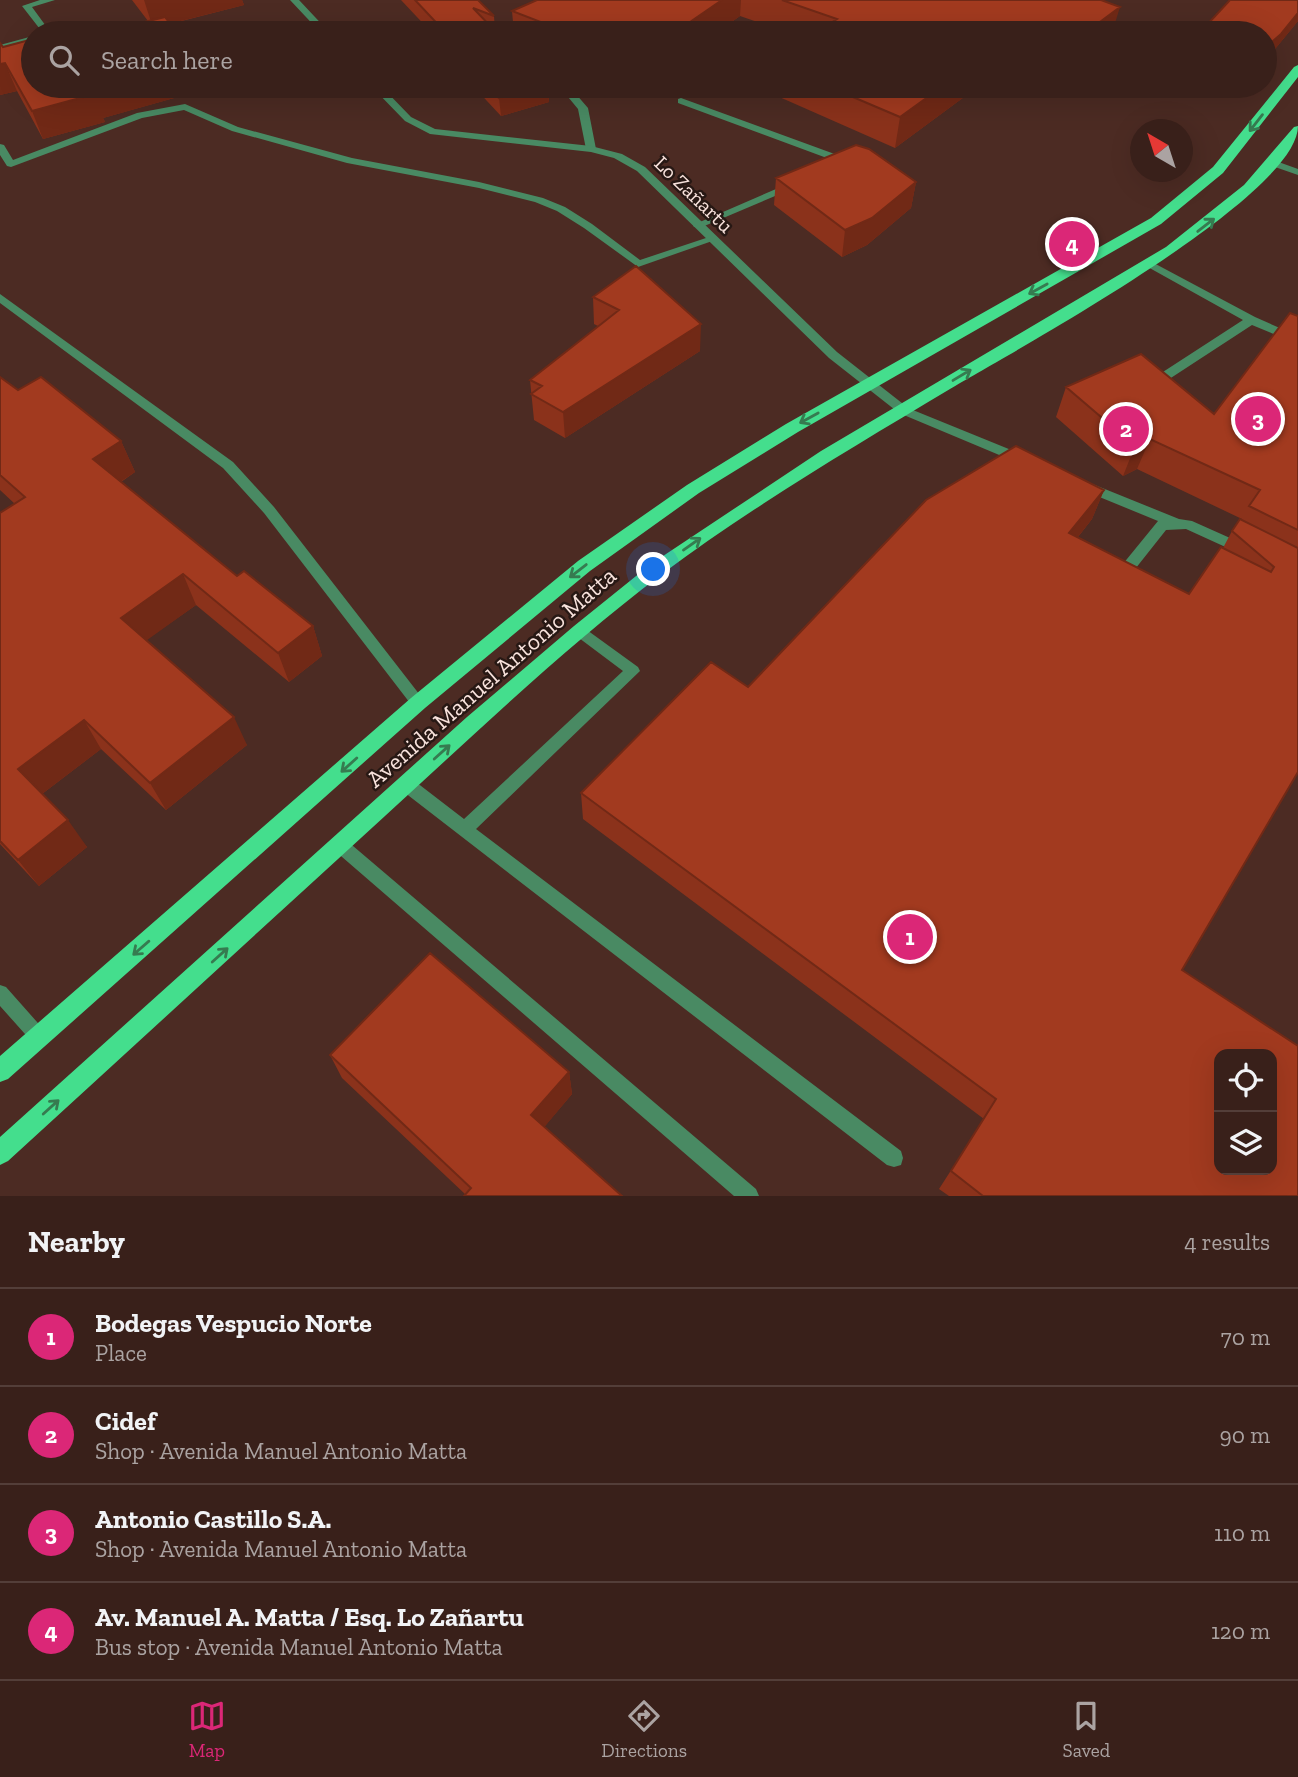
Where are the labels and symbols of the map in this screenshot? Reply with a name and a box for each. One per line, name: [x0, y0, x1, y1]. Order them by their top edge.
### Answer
one-way arrow: [1249, 114, 1264, 132]
north arrow: [1130, 119, 1193, 182]
street label: Lo Zañartu: [649, 150, 739, 238]
one-way arrow: [1197, 217, 1215, 232]
pin: 4: [1049, 218, 1095, 270]
one-way arrow: [1029, 282, 1049, 296]
one-way arrow: [951, 368, 971, 382]
pin: 3: [1235, 393, 1281, 445]
pin: 2: [1103, 403, 1149, 455]
one-way arrow: [799, 412, 820, 425]
one-way arrow: [682, 537, 701, 551]
your location: [636, 552, 670, 586]
street label: Avenida Manuel Antonio Matta: [360, 560, 622, 793]
one-way arrow: [570, 563, 588, 578]
one-way arrow: [433, 744, 451, 760]
one-way arrow: [340, 757, 358, 773]
pin: 1: [887, 911, 933, 963]
one-way arrow: [133, 940, 151, 956]
one-way arrow: [211, 947, 229, 963]
one-way arrow: [42, 1099, 60, 1115]

